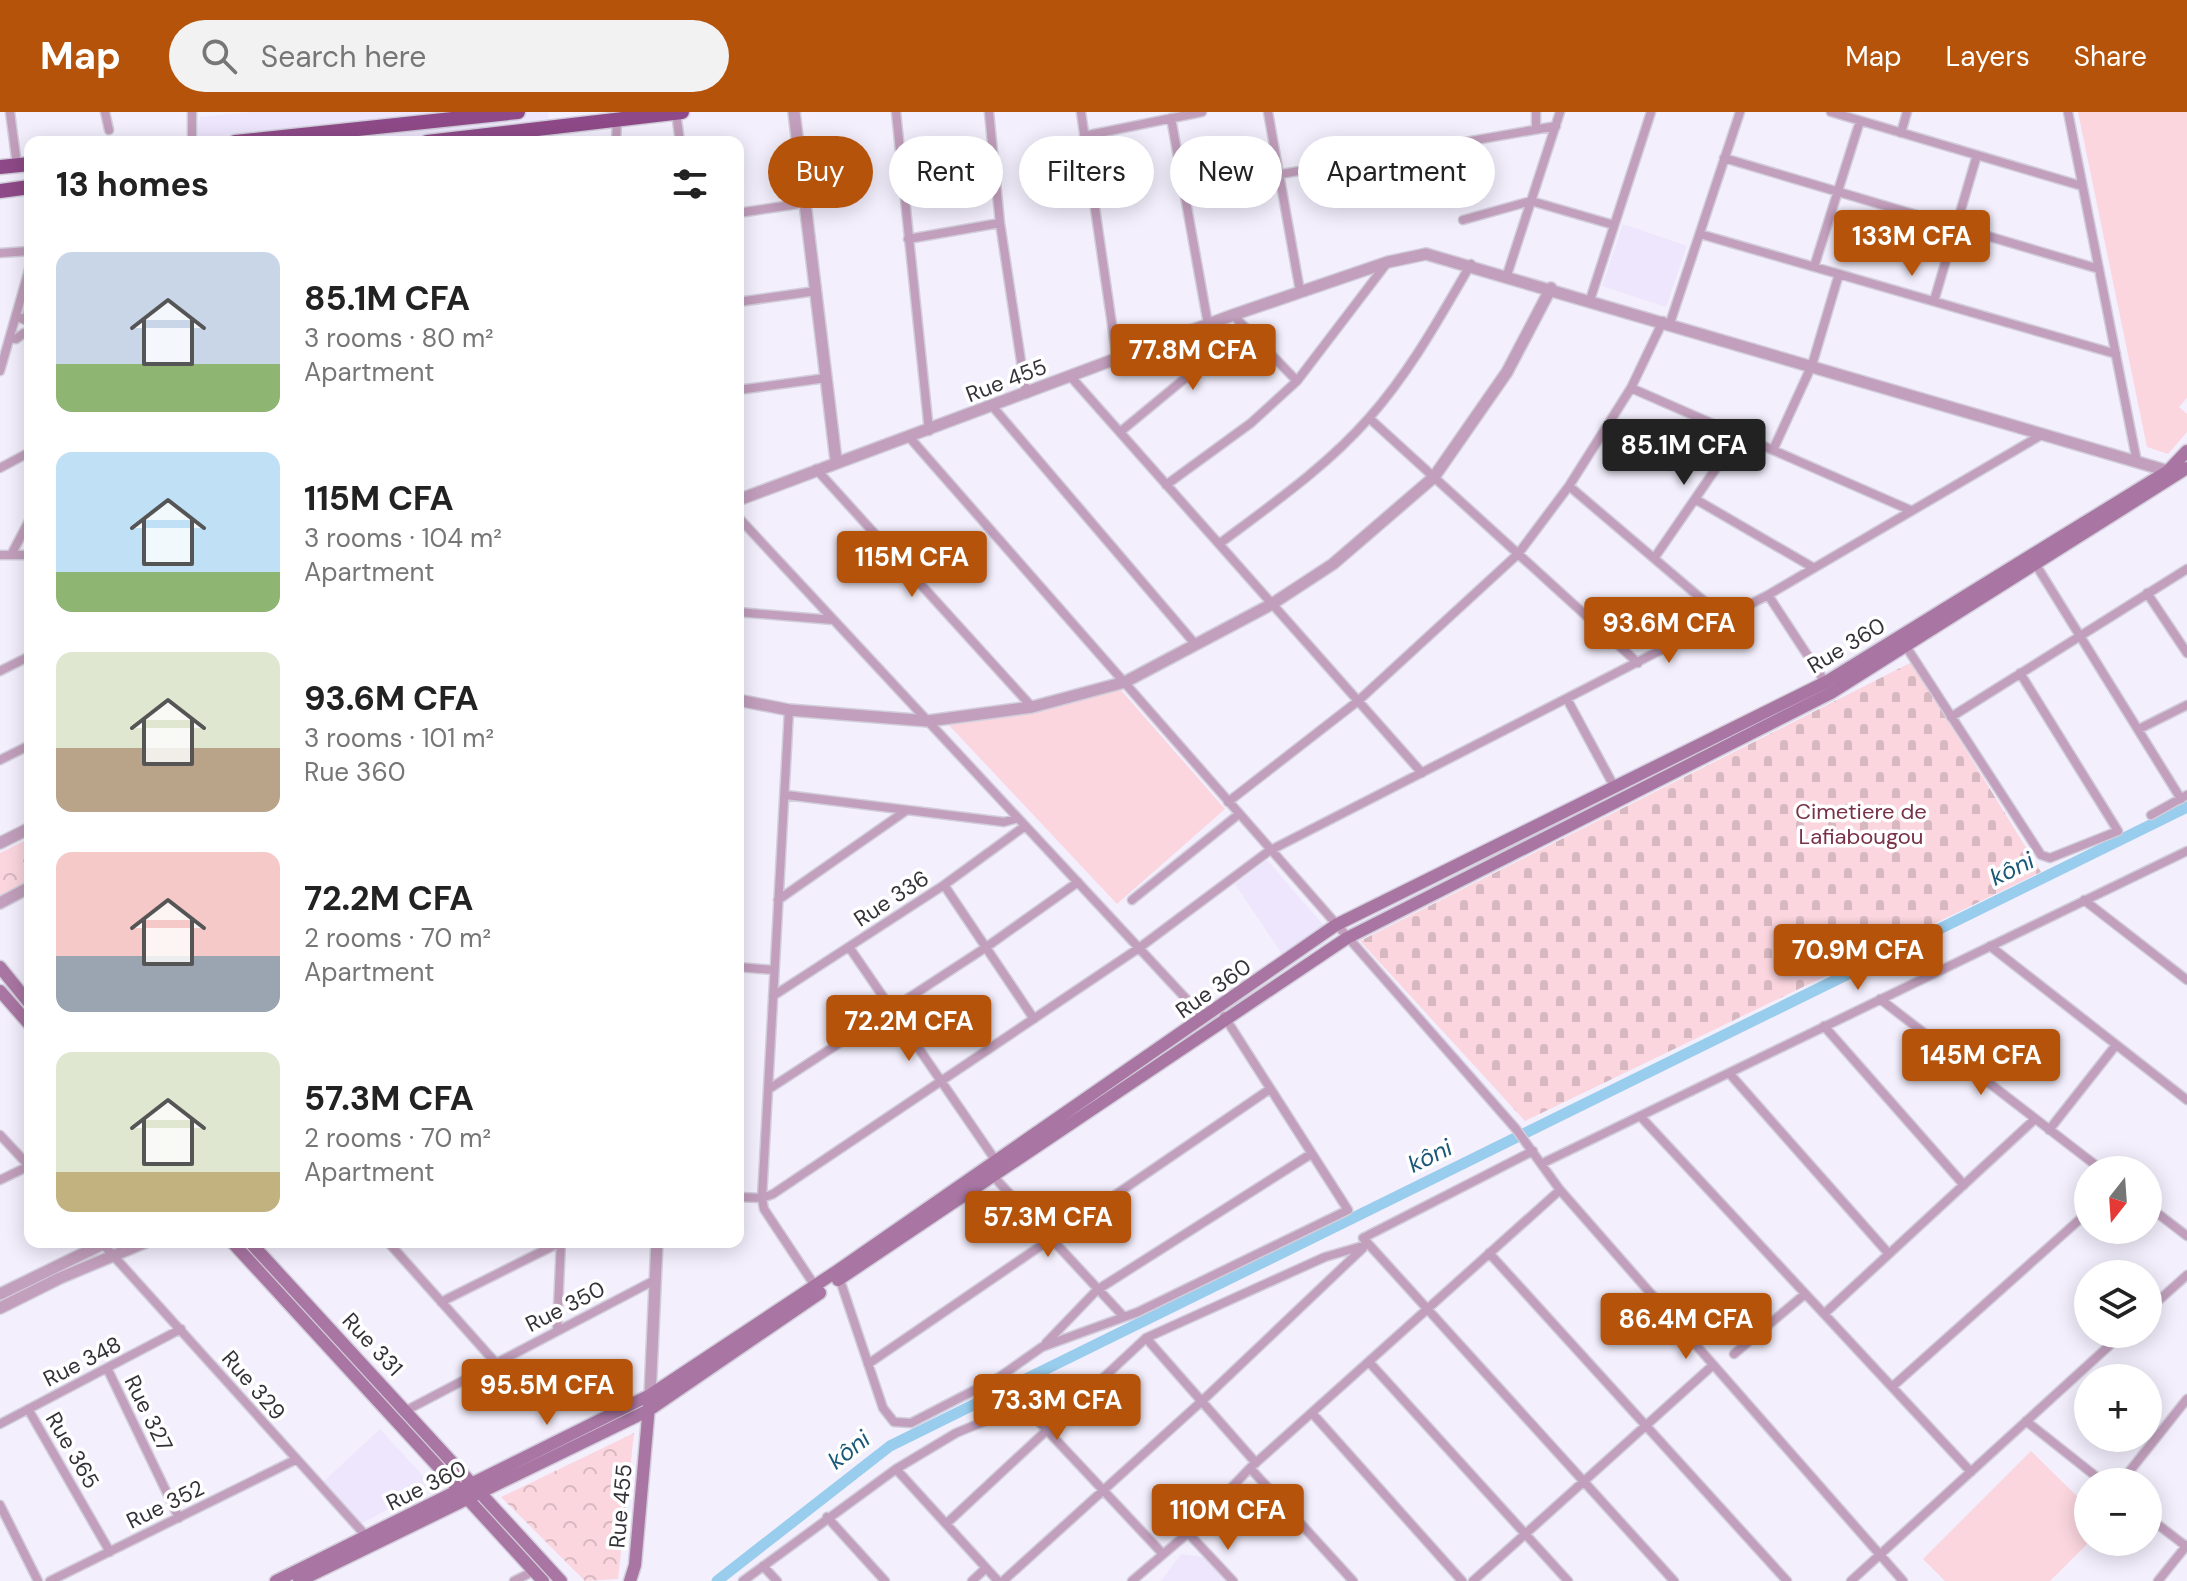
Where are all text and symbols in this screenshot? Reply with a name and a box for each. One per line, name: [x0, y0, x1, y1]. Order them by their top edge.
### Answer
search box: [169, 20, 729, 92]
text: Map: [40, 31, 121, 81]
icon: search: [197, 34, 241, 78]
text: Search here: [261, 37, 426, 76]
text: Map: [1845, 38, 1902, 75]
text: Layers: [1946, 38, 2030, 75]
text: Share: [2074, 38, 2147, 75]
chip: Buy: [768, 136, 873, 208]
chip: Rent: [889, 136, 1003, 208]
chip: Filters: [1019, 136, 1154, 208]
chip: New: [1170, 136, 1282, 208]
chip: Apartment: [1298, 136, 1495, 208]
text: 13 homes: [56, 162, 209, 207]
icon: filters: [668, 162, 712, 206]
pin: 133M CFA: [1829, 210, 1995, 278]
text: 133M CFA: [1852, 219, 1972, 253]
text: 85.1M CFA: [304, 276, 470, 321]
icon: home: [120, 284, 216, 380]
text: 3 rooms · 80 m²: [304, 321, 494, 355]
pin: 77.8M CFA: [1101, 324, 1285, 392]
text: 77.8M CFA: [1129, 333, 1257, 367]
street label: Rue 455: [962, 352, 1051, 409]
text: Apartment: [304, 355, 435, 389]
pin: 85.1M CFA: [1592, 419, 1776, 487]
text: 85.1M CFA: [1620, 428, 1748, 462]
text: 115M CFA: [304, 476, 454, 521]
icon: home: [120, 484, 216, 580]
text: 3 rooms · 104 m²: [304, 521, 502, 555]
pin: 115M CFA: [829, 531, 995, 599]
text: 115M CFA: [855, 540, 969, 574]
text: Apartment: [304, 555, 435, 589]
pin: 93.6M CFA: [1577, 597, 1761, 665]
text: 93.6M CFA: [1602, 606, 1736, 640]
street label: Rue 360: [1802, 611, 1891, 680]
text: 93.6M CFA: [304, 676, 479, 721]
icon: home: [120, 684, 216, 780]
text: 3 rooms · 101 m²: [304, 721, 494, 755]
text: Rue 360: [304, 755, 406, 789]
park label: Cimetiere de Lafiabougou: [1795, 797, 1927, 851]
water label: kôni: [1984, 844, 2040, 892]
street label: Rue 336: [848, 863, 934, 933]
text: 72.2M CFA: [304, 876, 473, 921]
icon: home: [120, 884, 216, 980]
text: 2 rooms · 70 m²: [304, 921, 491, 955]
pin: 70.9M CFA: [1766, 924, 1950, 992]
text: 70.9M CFA: [1792, 933, 1924, 967]
street label: Rue 360: [1170, 952, 1257, 1025]
text: Apartment: [304, 955, 435, 989]
pin: 72.2M CFA: [817, 995, 1001, 1063]
text: 72.2M CFA: [844, 1004, 974, 1038]
pin: 145M CFA: [1898, 1029, 2064, 1097]
text: 145M CFA: [1920, 1038, 2042, 1072]
text: 57.3M CFA: [304, 1076, 474, 1121]
icon: home: [120, 1084, 216, 1180]
text: 2 rooms · 70 m²: [304, 1121, 491, 1155]
water label: kôni: [1402, 1131, 1458, 1179]
text: Apartment: [304, 1155, 435, 1189]
north arrow: [2074, 1156, 2162, 1244]
map controls: [2074, 1156, 2162, 1556]
pin: 57.3M CFA: [956, 1191, 1140, 1259]
text: 57.3M CFA: [983, 1200, 1113, 1234]
button: layers: [2074, 1260, 2162, 1348]
street label: Rue 350: [521, 1274, 610, 1339]
pin: 86.4M CFA: [1594, 1293, 1778, 1361]
text: 86.4M CFA: [1619, 1302, 1753, 1336]
street label: Rue 331: [336, 1306, 409, 1382]
street label: Rue 348: [38, 1330, 126, 1393]
street label: Rue 329: [215, 1344, 292, 1426]
pin: 95.5M CFA: [455, 1359, 639, 1427]
button: +: [2074, 1364, 2162, 1452]
text: 95.5M CFA: [480, 1368, 614, 1402]
street label: Rue 327: [118, 1370, 179, 1456]
pin: 73.3M CFA: [965, 1374, 1149, 1442]
text: 73.3M CFA: [992, 1383, 1122, 1417]
street label: Rue 365: [39, 1407, 106, 1494]
water label: kôni: [821, 1423, 877, 1476]
street label: Rue 360: [381, 1454, 471, 1517]
street label: Rue 455: [602, 1463, 639, 1549]
button: −: [2074, 1468, 2162, 1556]
street label: Rue 352: [122, 1473, 209, 1536]
pin: 110M CFA: [1145, 1484, 1311, 1552]
text: 110M CFA: [1170, 1493, 1286, 1527]

